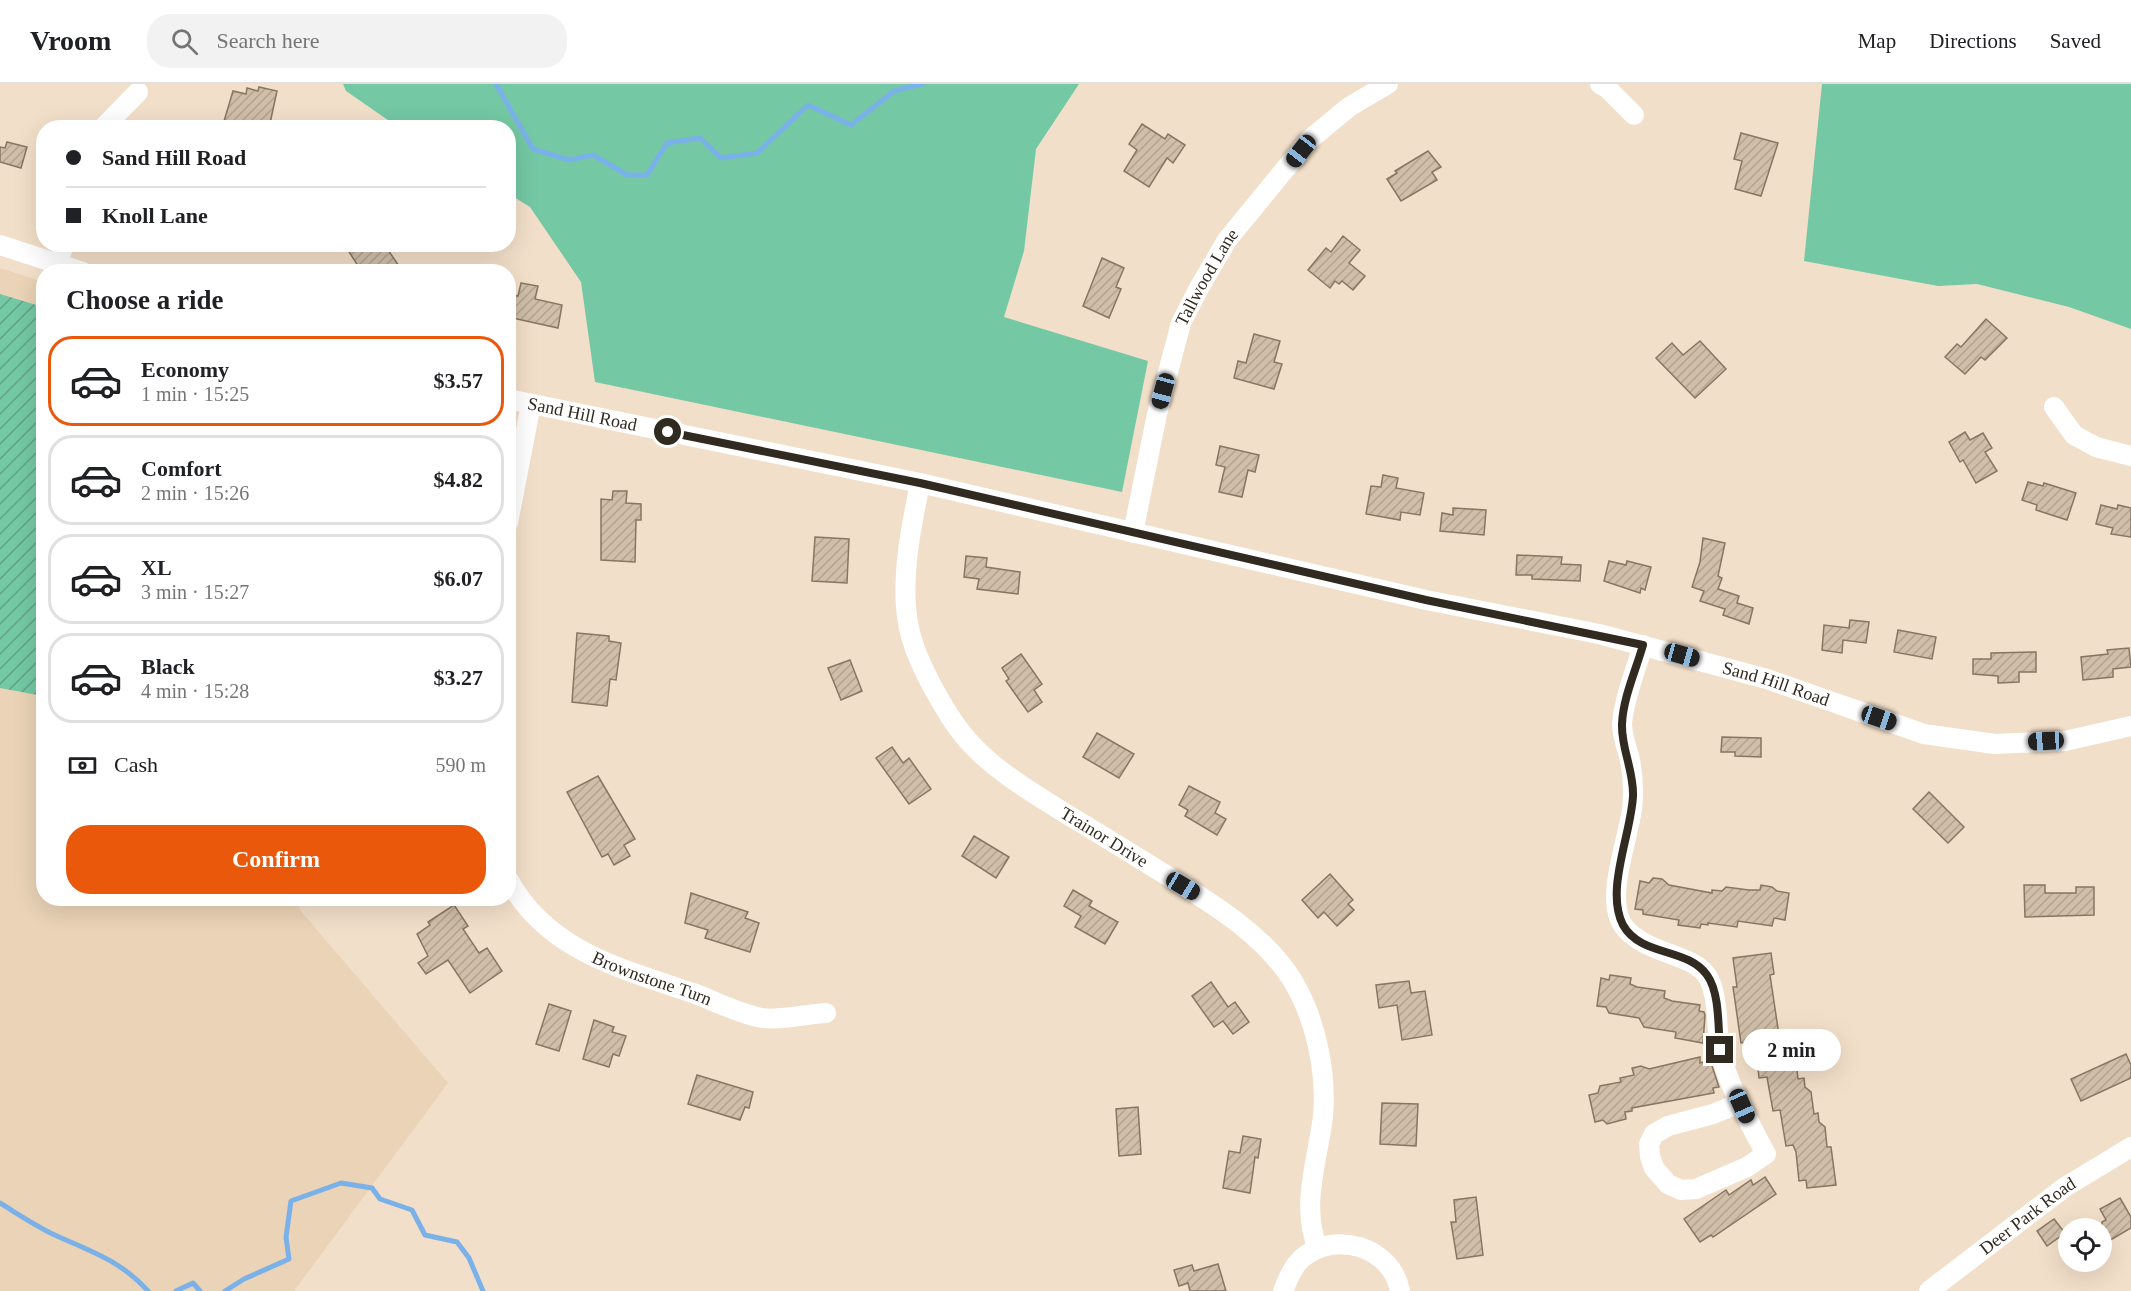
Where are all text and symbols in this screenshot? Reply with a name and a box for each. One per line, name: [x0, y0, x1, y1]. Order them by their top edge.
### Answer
search box: [147, 14, 567, 68]
text: Vroom: [30, 25, 111, 56]
icon: search: [168, 25, 201, 58]
text: Search here: [216, 28, 320, 53]
text: Map: [1858, 29, 1896, 53]
text: Directions: [1929, 29, 2017, 53]
text: Saved: [2050, 29, 2101, 53]
car: [1283, 131, 1319, 171]
text: Sand Hill Road: [102, 145, 246, 170]
text: Knoll Lane: [102, 203, 208, 228]
street label: Tallwood Lane: [1171, 225, 1242, 329]
text: Choose a ride: [66, 285, 224, 315]
icon: car: [69, 354, 123, 408]
text: Economy: [141, 357, 229, 382]
text: $3.57: [434, 368, 483, 393]
car: [1150, 371, 1176, 411]
text: 1 min · 15:25: [141, 383, 249, 405]
street label: Sand Hill Road: [526, 393, 639, 435]
route start: [654, 418, 681, 445]
icon: car: [69, 453, 123, 507]
text: Comfort: [141, 456, 222, 481]
text: $4.82: [434, 467, 483, 492]
text: 2 min · 15:26: [141, 482, 249, 504]
icon: car: [69, 552, 123, 606]
text: XL: [141, 555, 172, 580]
text: $6.07: [434, 566, 483, 591]
text: 3 min · 15:27: [141, 581, 249, 603]
car: [1662, 641, 1702, 669]
icon: car: [69, 651, 123, 705]
text: Black: [141, 654, 195, 679]
street label: Sand Hill Road: [1720, 658, 1832, 710]
text: $3.27: [434, 665, 483, 690]
text: 4 min · 15:28: [141, 680, 249, 702]
car: [1859, 704, 1899, 732]
car: [2028, 731, 2064, 751]
icon: cash: [66, 749, 99, 782]
text: Cash: [114, 752, 158, 777]
text: 590 m: [435, 754, 486, 776]
street label: Trainor Drive: [1057, 803, 1152, 871]
button: Confirm: [66, 825, 486, 894]
car: [1163, 869, 1203, 903]
street label: Brownstone Turn: [589, 947, 715, 1009]
callout: 2 min: [1741, 1029, 1840, 1071]
route end: [1706, 1036, 1733, 1063]
text: 2 min: [1767, 1039, 1816, 1061]
car: [1726, 1086, 1758, 1126]
street label: Deer Park Road: [1976, 1173, 2079, 1259]
map controls: [2058, 1218, 2112, 1272]
button: locate: [2058, 1218, 2112, 1272]

